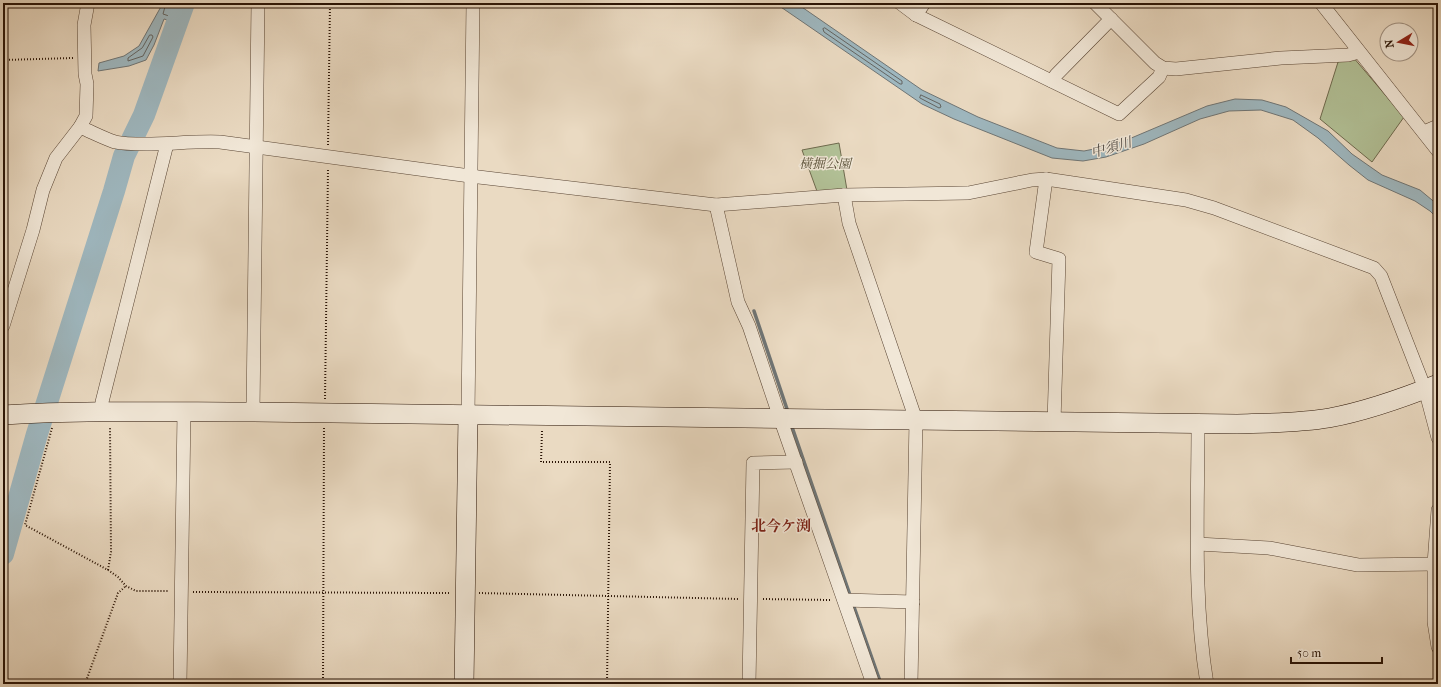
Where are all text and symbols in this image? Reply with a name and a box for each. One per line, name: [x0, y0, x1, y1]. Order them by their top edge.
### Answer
north arrow: [1379, 22, 1419, 62]
text: N: [1382, 38, 1397, 49]
water label: 中須川: [1089, 133, 1136, 161]
park label: 横掘公園: [799, 156, 853, 171]
district label: 北今ケ渕: [751, 517, 811, 535]
scale bar: [1291, 639, 1382, 665]
text: 50 m: [1297, 646, 1321, 660]

